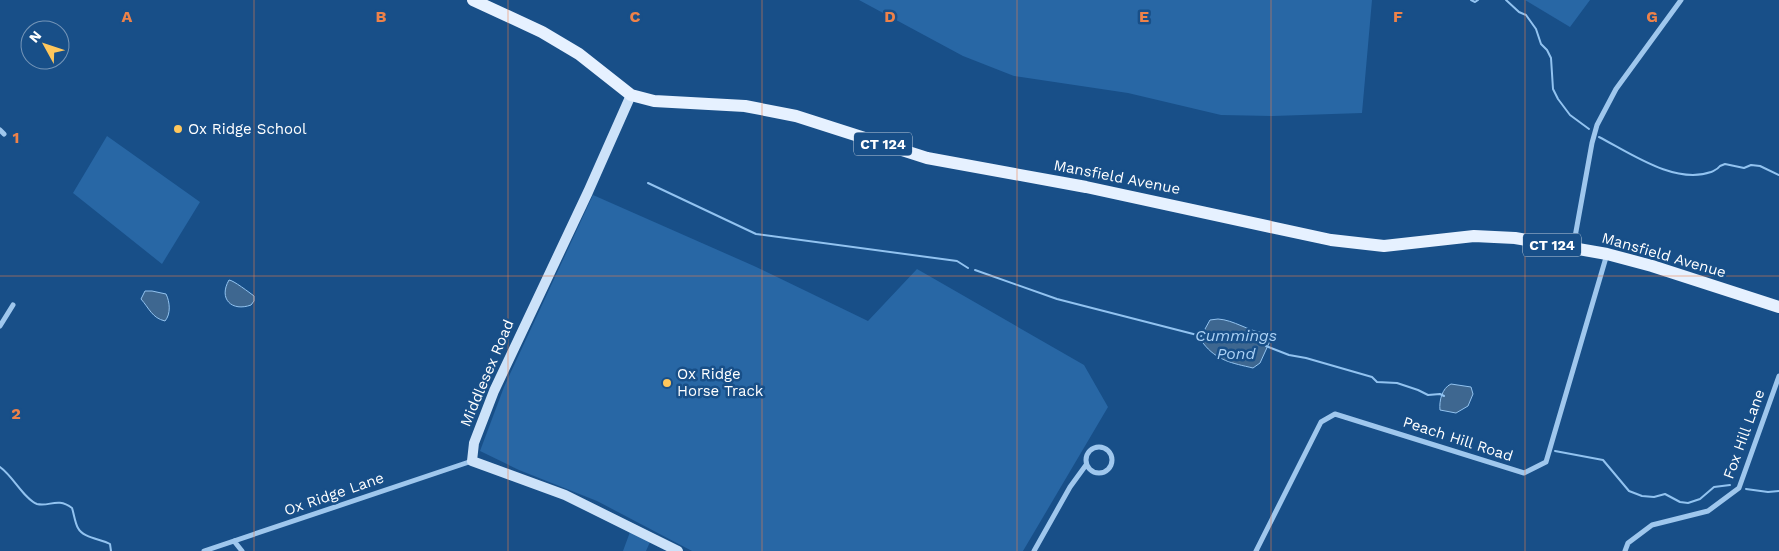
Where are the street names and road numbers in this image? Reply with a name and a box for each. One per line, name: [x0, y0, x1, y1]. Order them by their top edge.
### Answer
road number: CT 124: [854, 132, 912, 156]
street label: Mansfield Avenue: [1052, 156, 1182, 198]
street label: Mansfield Avenue: [1600, 229, 1728, 281]
road number: CT 124: [1523, 234, 1581, 256]
street label: Middlesex Road: [456, 317, 518, 429]
street label: Fox Hill Lane: [1719, 387, 1769, 481]
street label: Peach Hill Road: [1401, 413, 1515, 465]
street label: Ox Ridge Lane: [282, 469, 386, 519]

